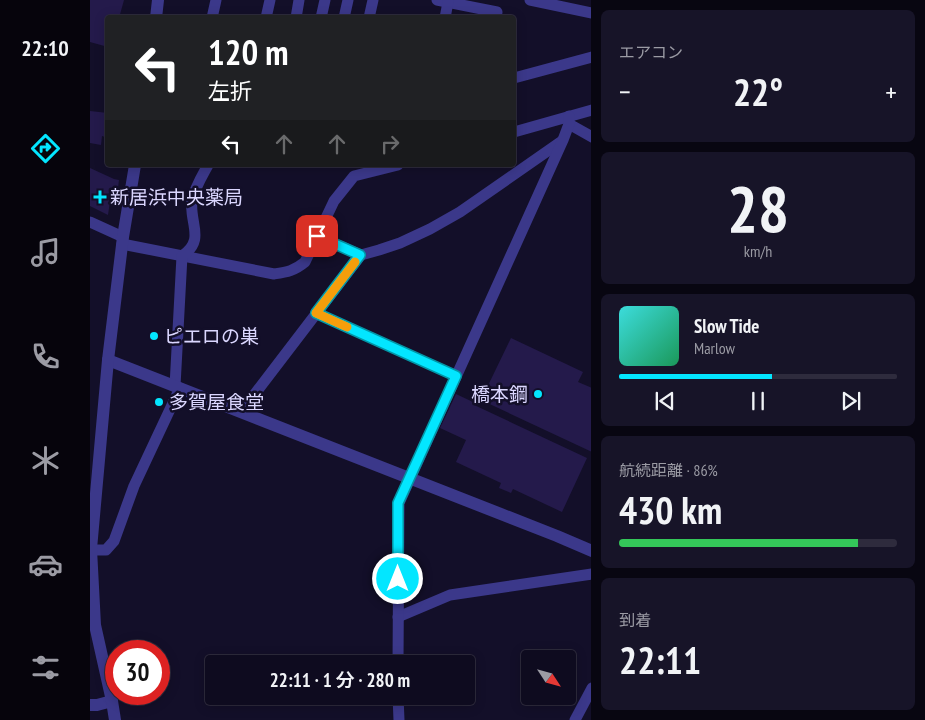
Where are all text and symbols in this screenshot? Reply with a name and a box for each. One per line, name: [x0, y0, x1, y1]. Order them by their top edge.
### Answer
text: 120 m: [208, 29, 289, 75]
text: 22:10: [21, 34, 69, 62]
icon: left: [125, 35, 190, 100]
text: エアコン: [619, 42, 683, 62]
text: 22°: [733, 67, 783, 116]
text: −: [619, 73, 631, 110]
text: +: [885, 73, 897, 110]
text: 左折: [208, 77, 252, 105]
icon: left: [217, 130, 245, 158]
icon: ahead: [270, 130, 298, 158]
icon: ahead: [323, 130, 351, 158]
icon: right: [376, 130, 404, 158]
icon: directions: [28, 131, 63, 166]
text: 28: [727, 166, 789, 250]
place label: 新居浜中央薬局: [110, 185, 243, 209]
marker: 新居浜中央薬局: [94, 191, 106, 203]
pin: [296, 215, 338, 257]
icon: arrive: [303, 222, 331, 250]
icon: music: [28, 235, 63, 270]
text: km/h: [744, 241, 772, 261]
text: Slow Tide: [694, 314, 759, 338]
place label: ピエロの巣: [164, 324, 259, 348]
marker: ピエロの巣: [148, 330, 160, 342]
text: Marlow: [694, 338, 735, 358]
icon: phone: [28, 339, 63, 374]
place label: 橋本鋼: [471, 382, 528, 406]
icon: previous: [651, 387, 679, 415]
icon: pause: [744, 387, 772, 415]
icon: next: [837, 387, 865, 415]
marker: 橋本鋼: [532, 388, 544, 400]
place label: 多賀屋食堂: [169, 390, 264, 414]
marker: 多賀屋食堂: [153, 396, 165, 408]
icon: climate: [28, 443, 63, 478]
text: 航続距離 · 86%: [619, 460, 718, 480]
text: 430 km: [619, 485, 722, 534]
icon: car: [28, 547, 63, 582]
position arrow: [371, 552, 423, 604]
text: 到着: [619, 610, 651, 630]
text: 22:11: [619, 635, 701, 684]
speed limit sign: 30: [105, 640, 170, 705]
icon: filters: [28, 650, 63, 685]
north arrow: [521, 650, 576, 705]
map controls: [521, 650, 576, 705]
text: 22:11 · 1 分 · 280 m: [270, 668, 410, 692]

